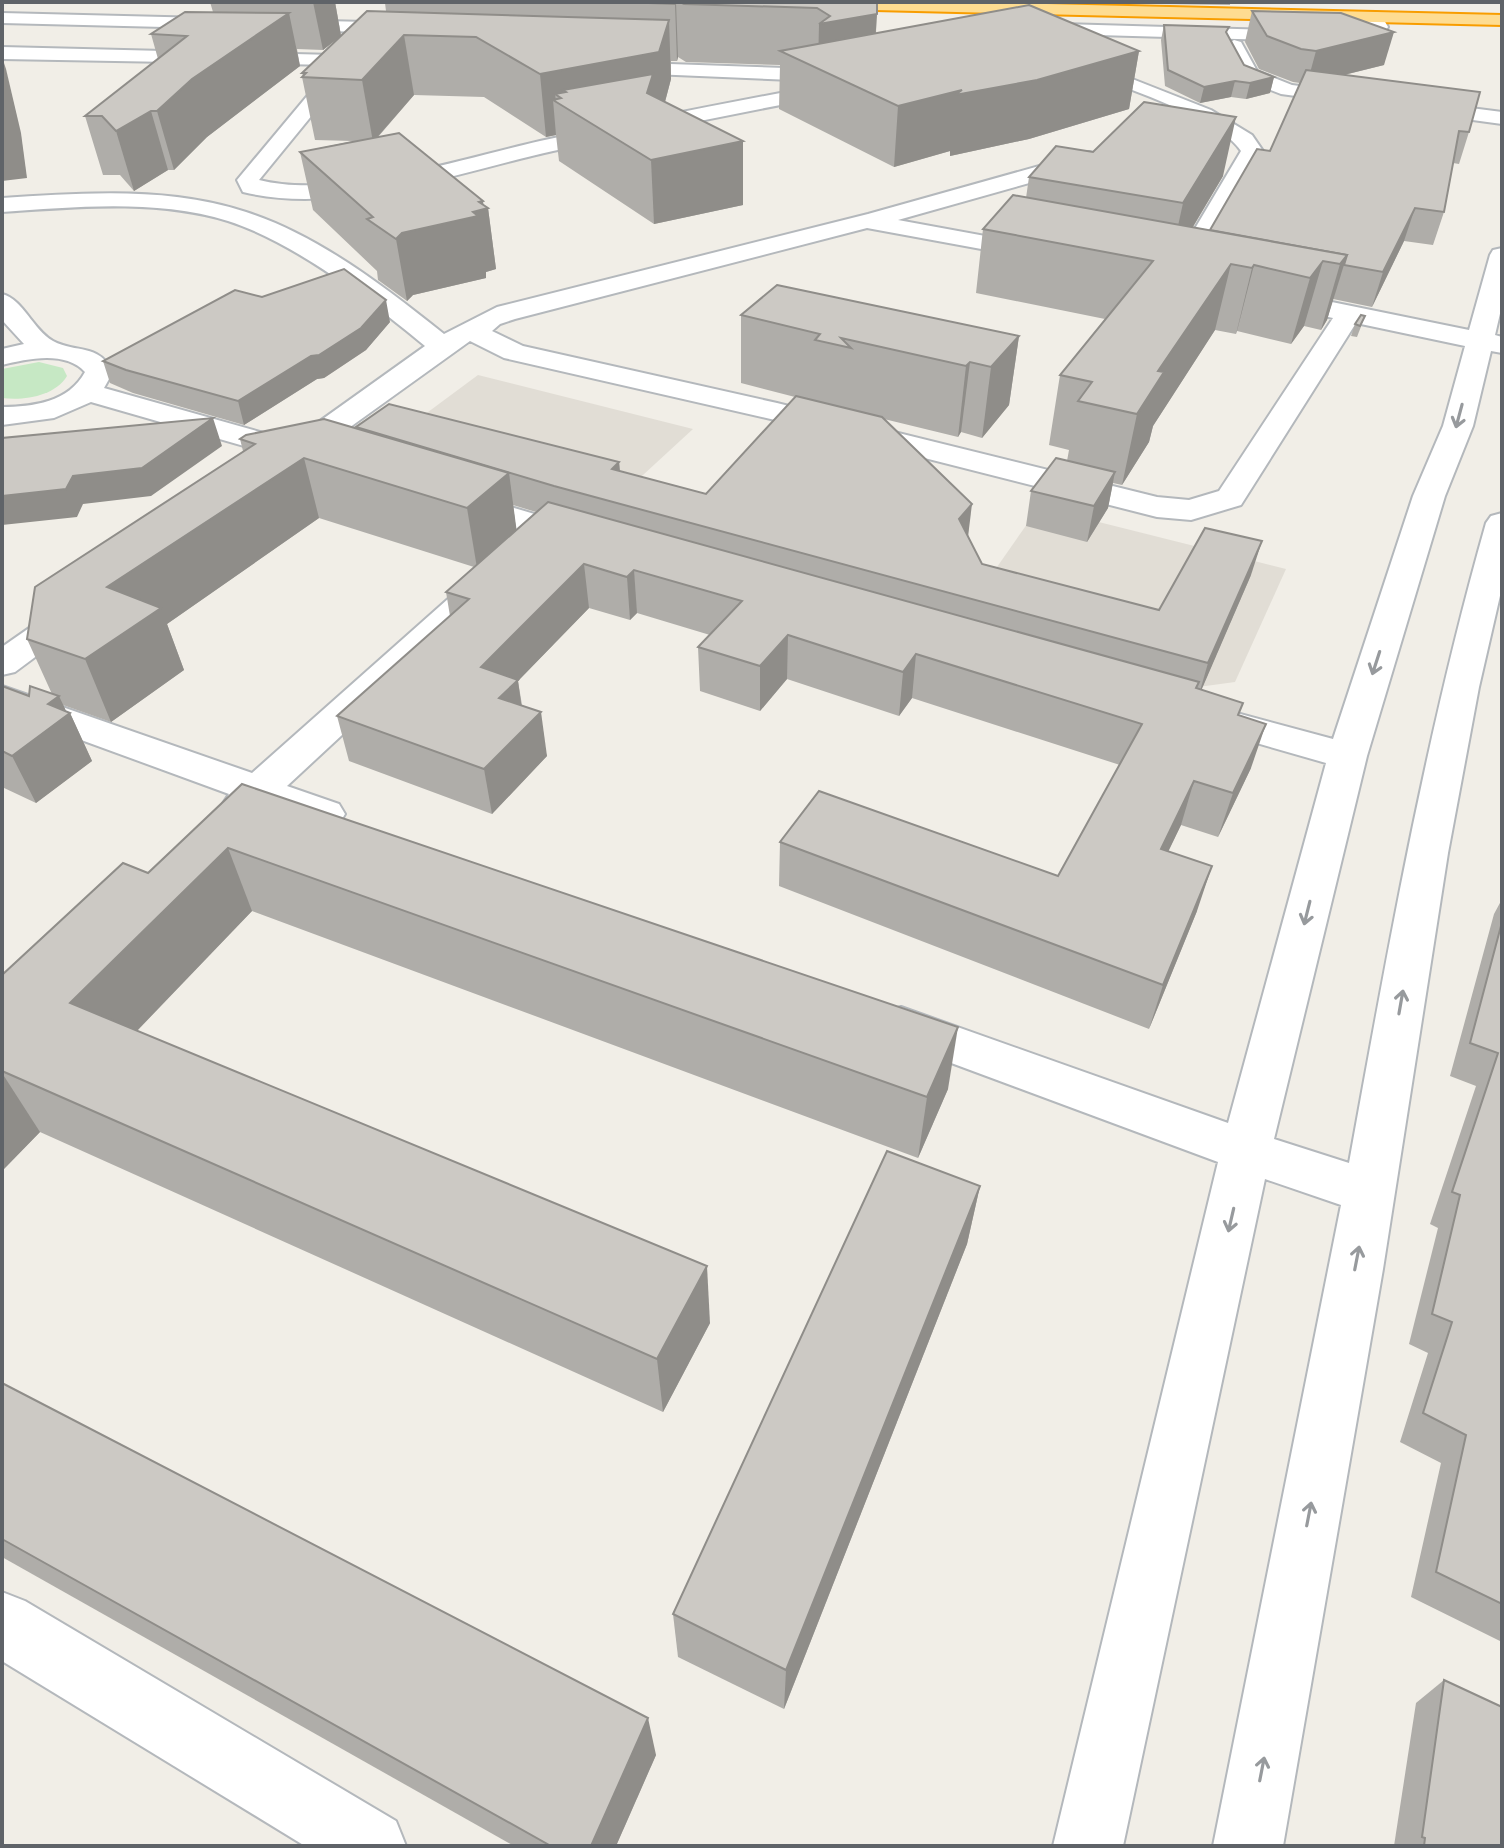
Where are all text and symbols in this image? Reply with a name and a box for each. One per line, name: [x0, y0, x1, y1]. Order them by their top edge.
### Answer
one-way arrow: [1451, 403, 1466, 429]
one-way arrow: [1368, 650, 1383, 675]
one-way arrow: [1298, 900, 1313, 925]
one-way arrow: [1395, 990, 1410, 1015]
one-way arrow: [1222, 1206, 1237, 1232]
one-way arrow: [1350, 1246, 1365, 1271]
one-way arrow: [1303, 1501, 1318, 1527]
one-way arrow: [1255, 1757, 1270, 1783]

